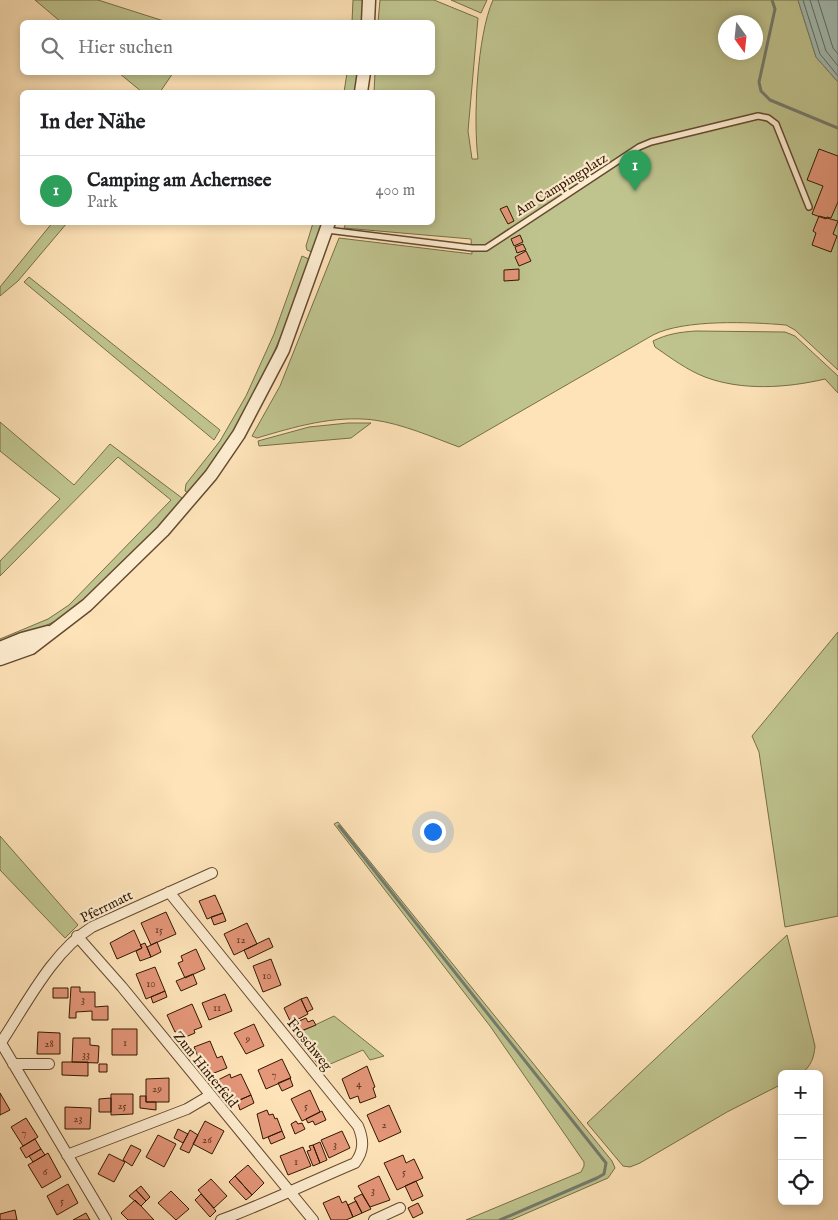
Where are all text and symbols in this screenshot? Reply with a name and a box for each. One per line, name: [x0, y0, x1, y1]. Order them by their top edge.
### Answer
north arrow: [718, 15, 763, 60]
search box: [20, 20, 435, 75]
icon: search: [38, 34, 66, 62]
text: Hier suchen: [78, 36, 173, 60]
text: In der Nähe: [40, 109, 146, 136]
street label: Am Campingplatz: [511, 149, 611, 221]
pin: 1: [619, 150, 651, 191]
text: Camping am Achernsee: [87, 169, 271, 193]
text: 1: [53, 181, 59, 201]
text: 400 m: [376, 181, 415, 201]
text: Park: [87, 193, 117, 213]
your location: [420, 819, 446, 845]
street label: Pferrmatt: [77, 886, 136, 927]
house number: 15: [155, 923, 163, 937]
house number: 12: [236, 933, 246, 947]
house number: 10: [262, 969, 272, 983]
house number: 10: [146, 977, 156, 991]
house number: 3: [81, 993, 85, 1007]
house number: 11: [213, 1001, 221, 1015]
street label: Froschweg: [282, 1015, 336, 1075]
street label: Zum Hinterfeld: [169, 1028, 242, 1112]
house number: 9: [245, 1032, 251, 1046]
house number: 1: [123, 1036, 127, 1050]
house number: 28: [44, 1037, 54, 1051]
house number: 33: [82, 1048, 90, 1062]
house number: 7: [271, 1068, 277, 1082]
map controls: [778, 1070, 823, 1205]
button: +: [778, 1070, 823, 1115]
house number: 4: [356, 1077, 362, 1091]
house number: 29: [152, 1082, 162, 1096]
house number: 25: [117, 1099, 127, 1113]
house number: 5: [304, 1099, 308, 1113]
house number: 23: [73, 1112, 83, 1126]
button: −: [778, 1115, 823, 1160]
house number: 2: [381, 1118, 387, 1132]
house number: 7: [21, 1126, 27, 1140]
house number: 26: [202, 1133, 212, 1147]
house number: 3: [333, 1138, 337, 1152]
house number: 1: [294, 1155, 298, 1169]
button: locate: [778, 1160, 823, 1205]
house number: 6: [43, 1165, 48, 1179]
house number: 5: [402, 1165, 406, 1179]
house number: 3: [371, 1184, 375, 1198]
house number: 5: [60, 1194, 64, 1208]

